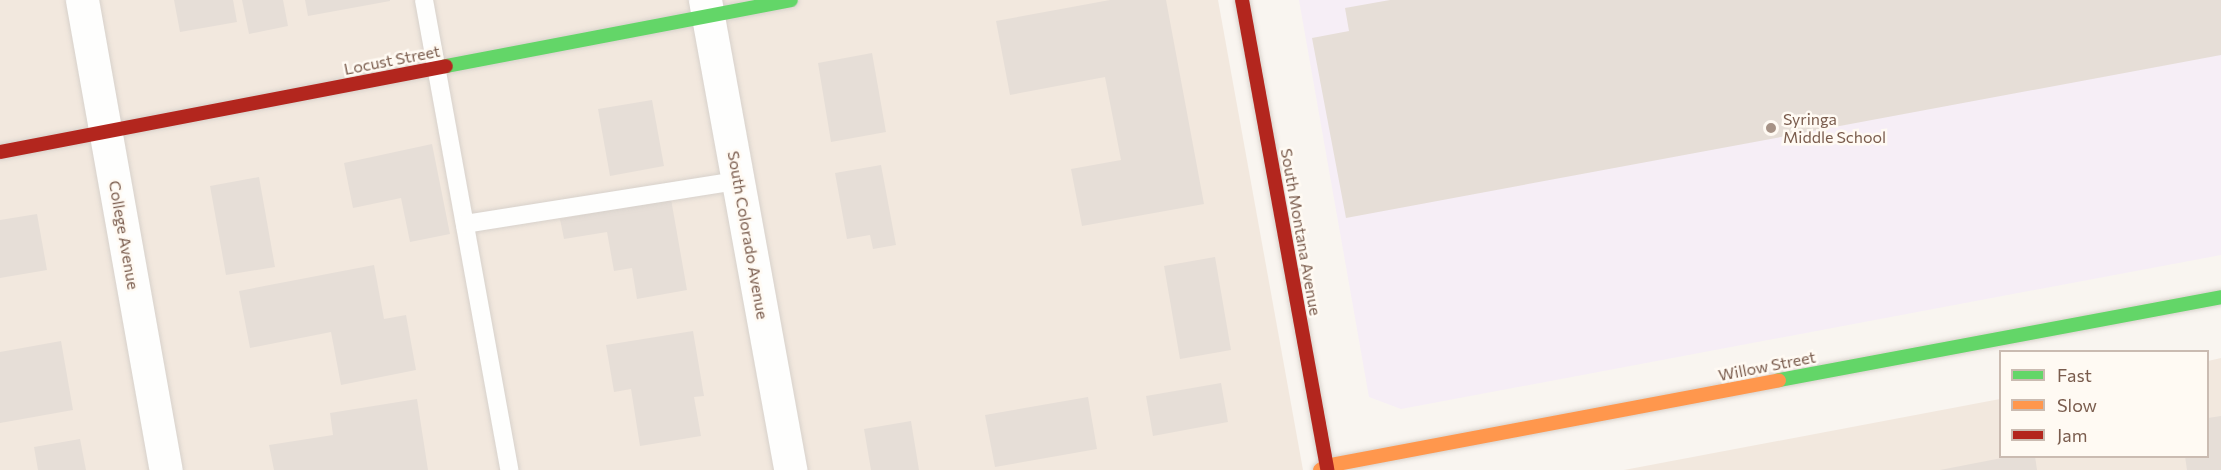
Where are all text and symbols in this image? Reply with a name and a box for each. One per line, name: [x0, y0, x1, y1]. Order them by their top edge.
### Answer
street label: Locust Street: [342, 41, 442, 79]
place label: Syringa Middle School: [1783, 109, 1886, 147]
marker: Syringa Middle School: [1764, 121, 1778, 135]
street label: South Montana Avenue: [1277, 147, 1325, 317]
street label: South Colorado Avenue: [724, 149, 772, 321]
street label: College Avenue: [105, 179, 143, 291]
street label: Willow Street: [1717, 347, 1817, 385]
legend: [1999, 350, 2209, 458]
text: Fast: [2057, 364, 2092, 386]
text: Slow: [2057, 394, 2097, 416]
text: Jam: [2057, 424, 2087, 446]

